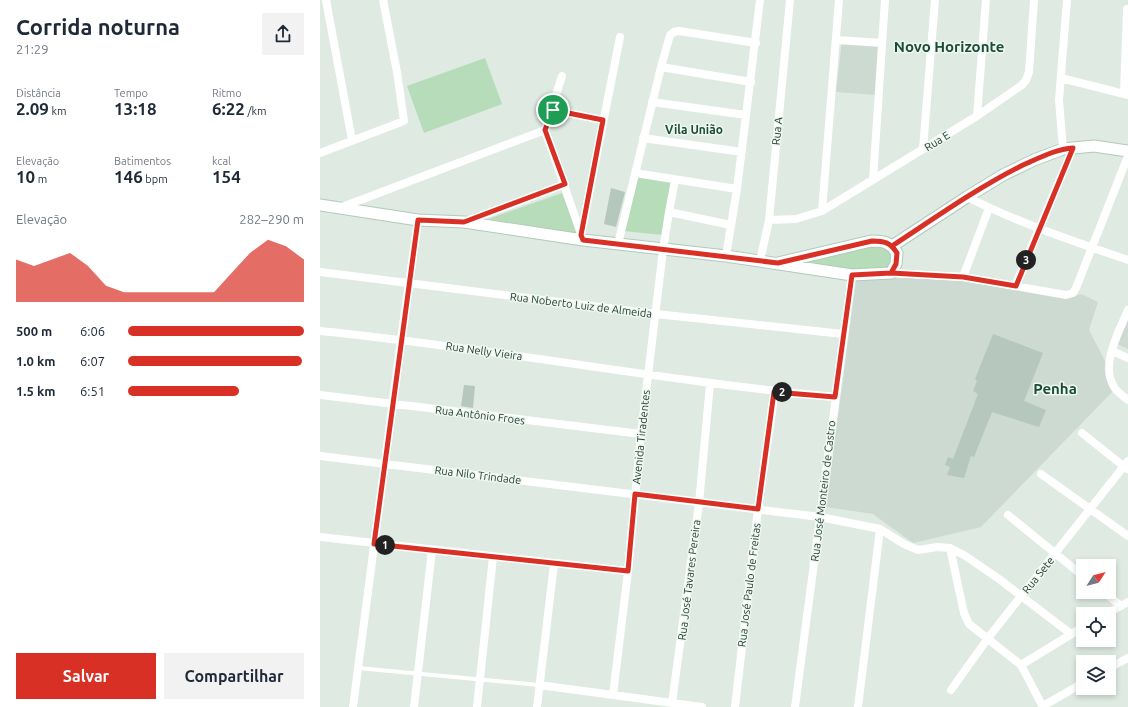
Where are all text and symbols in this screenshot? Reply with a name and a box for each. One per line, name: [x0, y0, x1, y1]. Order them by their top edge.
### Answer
button: share: [262, 13, 304, 55]
text: Corrida noturna: [16, 14, 180, 39]
district label: Novo Horizonte: [894, 38, 1004, 55]
text: 21:29: [16, 42, 49, 56]
text: Distância: [16, 87, 61, 99]
text: Tempo: [114, 87, 148, 99]
text: Ritmo: [212, 87, 242, 99]
pin: [536, 93, 570, 127]
text: 2.09: [16, 99, 49, 118]
text: 13:18: [114, 99, 157, 118]
text: 6:22: [212, 99, 245, 118]
icon: arrive: [542, 99, 564, 121]
text: km: [49, 105, 67, 117]
text: /km: [245, 105, 267, 117]
street label: Rua A: [770, 115, 785, 146]
district label: Vila União: [665, 123, 723, 136]
street label: Rua E: [922, 129, 952, 153]
text: Elevação: [16, 155, 59, 167]
text: Batimentos: [114, 155, 171, 167]
text: kcal: [212, 155, 231, 167]
text: 10: [16, 167, 35, 186]
text: 146: [114, 167, 143, 186]
text: 154: [212, 167, 241, 186]
text: m: [35, 173, 47, 185]
text: bpm: [143, 173, 168, 185]
text: Elevação: [16, 212, 67, 226]
text: 282–290 m: [239, 212, 304, 226]
pin: 3: [1016, 250, 1036, 270]
text: 3: [1023, 254, 1029, 266]
street label: Rua Noberto Luiz de Almeida: [509, 290, 653, 320]
text: 500 m: [16, 324, 52, 338]
text: 6:06: [80, 324, 105, 338]
street label: Rua Nelly Vieira: [445, 340, 523, 362]
text: 1.0 km: [16, 354, 55, 368]
text: 6:07: [80, 354, 105, 368]
district label: Penha: [1033, 380, 1077, 397]
pin: 2: [772, 382, 792, 402]
text: 1.5 km: [16, 384, 55, 398]
text: 6:51: [80, 384, 105, 398]
text: 2: [779, 386, 785, 398]
street label: Avenida Tiradentes: [630, 389, 652, 485]
street label: Rua Antônio Froes: [434, 404, 526, 426]
street label: Rua José Monteiro de Castro: [808, 420, 838, 562]
street label: Rua Nilo Trindade: [434, 464, 522, 486]
street label: Rua José Tavares Pereira: [676, 519, 702, 641]
street label: Rua José Paulo de Freitas: [735, 522, 763, 648]
pin: 1: [375, 535, 395, 555]
text: 1: [382, 539, 388, 551]
street label: Rua Sete: [1020, 554, 1056, 596]
north arrow: [1076, 559, 1116, 599]
map controls: [1076, 559, 1116, 695]
button: locate: [1076, 607, 1116, 647]
button: Salvar: [16, 653, 156, 699]
button: Compartilhar: [164, 653, 304, 699]
button: layers: [1076, 655, 1116, 695]

